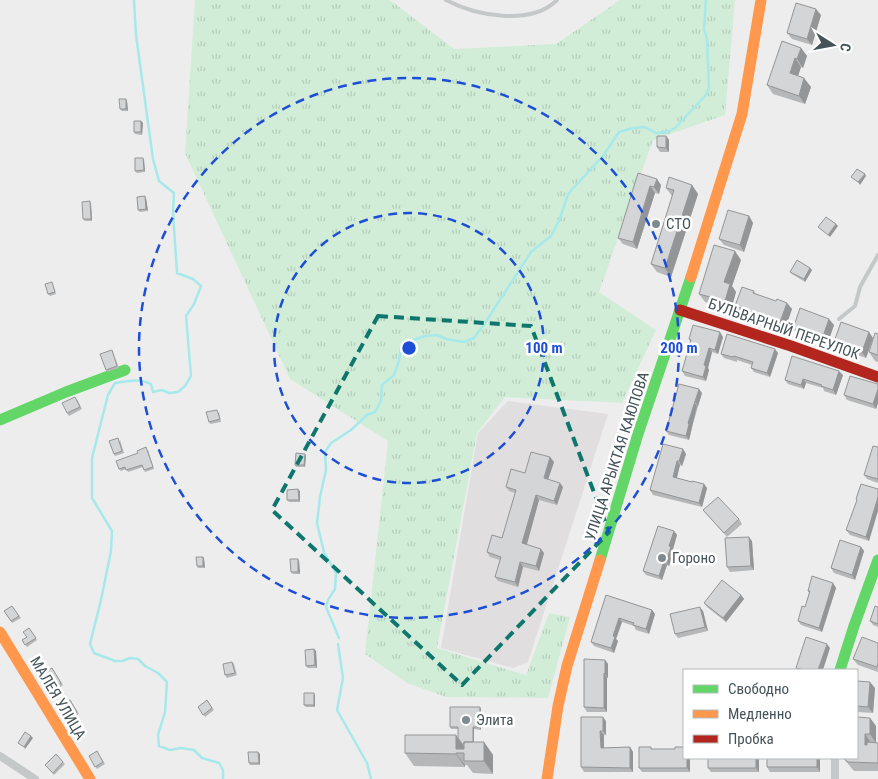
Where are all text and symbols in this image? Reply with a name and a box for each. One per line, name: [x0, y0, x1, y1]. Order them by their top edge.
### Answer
north arrow: [808, 20, 858, 70]
text: С: [837, 42, 854, 53]
place label: СТО: [666, 215, 691, 233]
marker: СТО: [650, 218, 662, 230]
street label: БУЛЬВАРНЫЙ ПЕРЕУЛОК: [706, 295, 863, 364]
centre of rings: [400, 339, 418, 357]
text: 100 m: [525, 339, 563, 357]
text: 200 m: [660, 339, 698, 357]
street label: УЛИЦА АРЫКТАЯ КАЮПОВА: [581, 369, 653, 543]
place label: Гороно: [672, 549, 716, 567]
marker: Гороно: [656, 552, 668, 564]
street label: МАЛЕЯ УЛИЦА: [26, 653, 90, 743]
legend: [683, 669, 858, 759]
text: Свободно: [728, 680, 789, 698]
text: Медленно: [728, 705, 792, 723]
place label: Элита: [476, 711, 513, 729]
marker: Элита: [460, 714, 472, 726]
text: Пробка: [728, 730, 774, 748]

